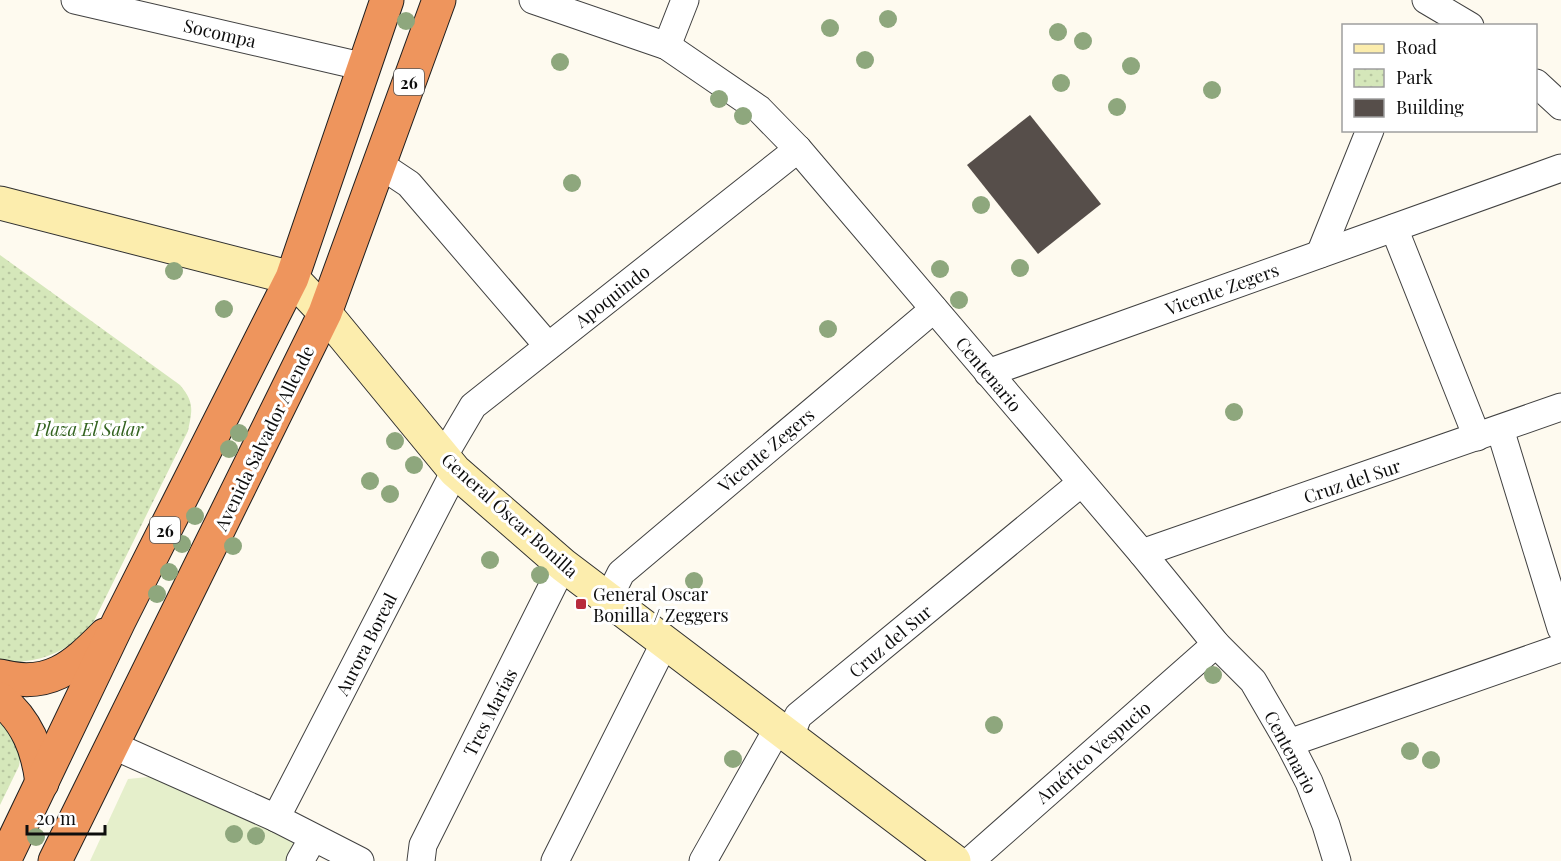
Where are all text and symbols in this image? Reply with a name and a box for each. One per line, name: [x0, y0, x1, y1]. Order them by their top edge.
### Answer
street label: Socompa: [181, 13, 259, 53]
legend: [1342, 24, 1537, 132]
text: Road: [1396, 35, 1437, 59]
text: Park: [1396, 65, 1433, 89]
road number: 26: [394, 69, 424, 95]
text: Building: [1396, 95, 1464, 119]
street label: Vicente Zegers: [1161, 257, 1282, 321]
street label: Apoquindo: [569, 259, 654, 333]
street label: Centenario: [951, 332, 1027, 417]
street label: Avenida Salvador Allende: [208, 342, 319, 535]
street label: Vicente Zegers: [712, 403, 819, 498]
park label: Plaza El Salar: [34, 417, 144, 441]
street label: General Óscar Bonilla: [437, 447, 583, 583]
street label: Cruz del Sur: [1300, 453, 1404, 509]
road number: 26: [150, 517, 180, 543]
place label: General Oscar Bonilla / Zeggers: [593, 582, 729, 627]
street label: Aurora Boreal: [329, 589, 402, 700]
marker: General Oscar Bonilla / Zeggers: [574, 597, 588, 611]
street label: Cruz del Sur: [843, 599, 937, 683]
street label: Tres Marías: [458, 664, 522, 760]
street label: Américo Vespucio: [1030, 695, 1155, 809]
street label: Centenario: [1259, 706, 1323, 798]
scale bar: [27, 798, 105, 836]
text: 20 m: [36, 806, 76, 830]

